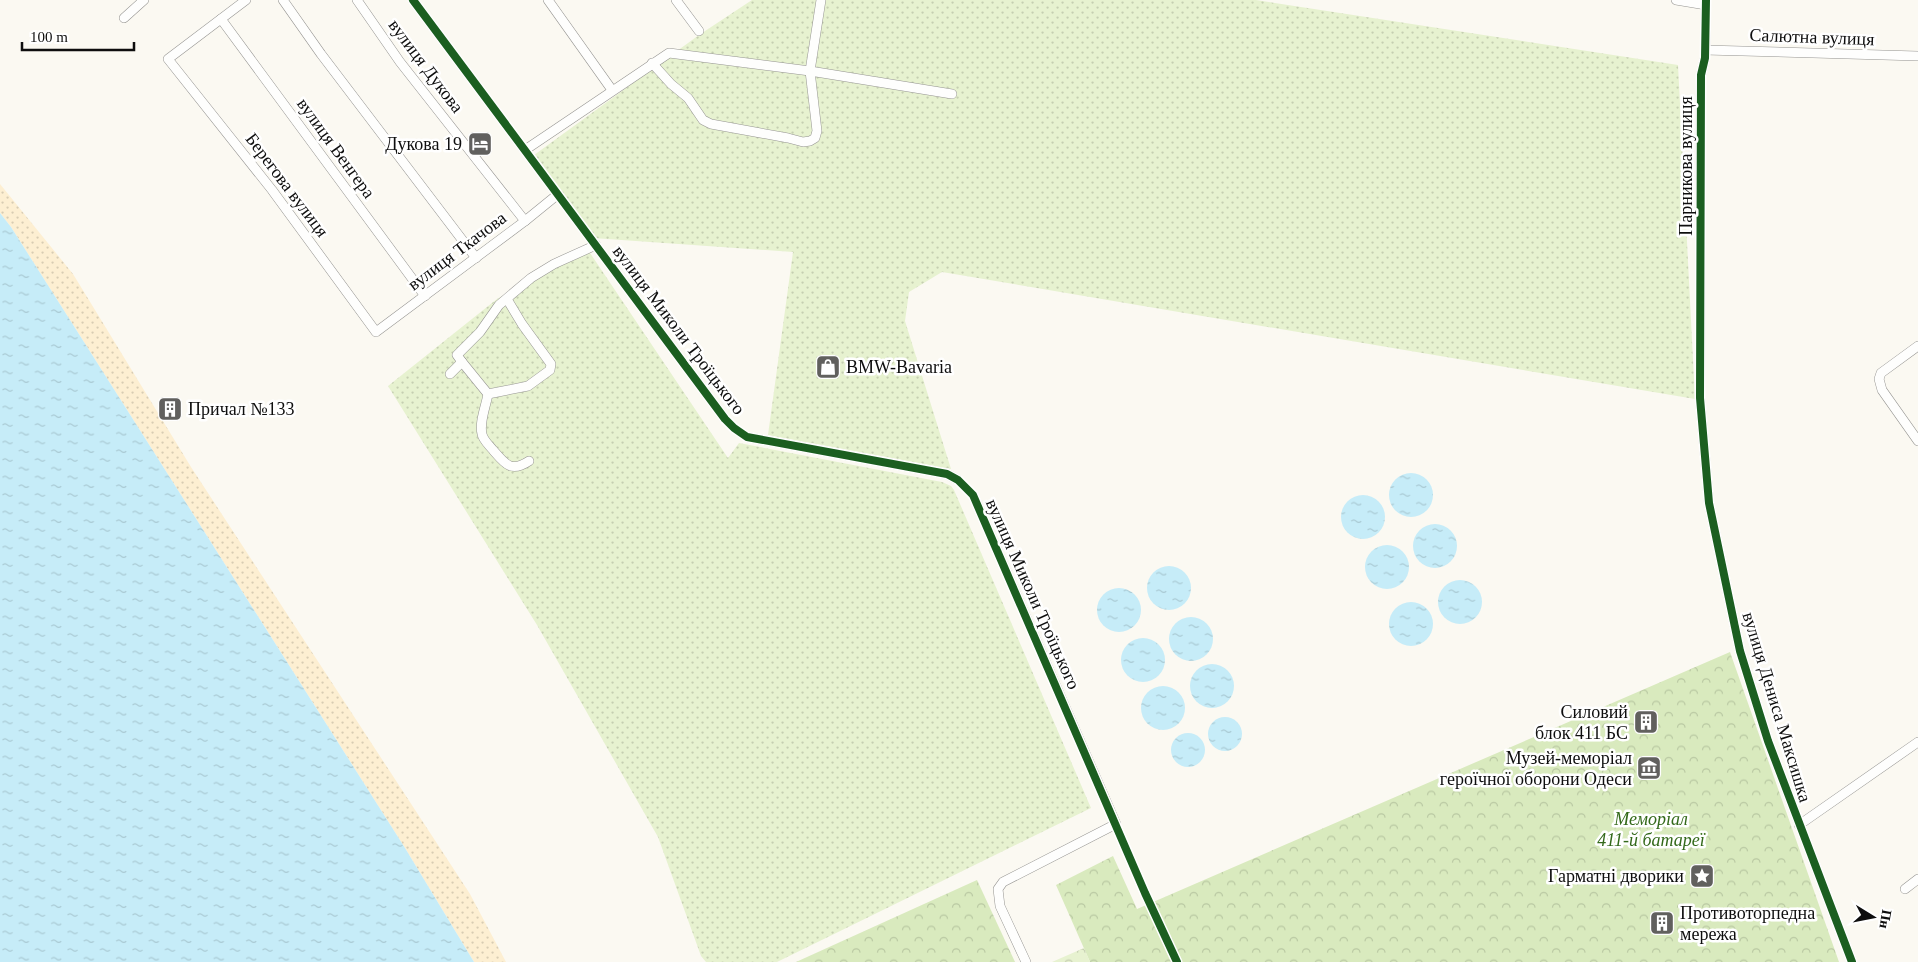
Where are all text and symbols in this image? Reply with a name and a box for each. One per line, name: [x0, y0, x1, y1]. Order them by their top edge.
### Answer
street label: вулиця Дукова: [384, 15, 468, 117]
scale bar: [22, 20, 135, 52]
street label: Салютна вулиця: [1749, 25, 1875, 49]
text: 100 m: [30, 29, 68, 45]
street label: вулиця Венгера: [293, 94, 379, 202]
street label: Парникова вулиця: [1676, 96, 1696, 236]
street label: Берегова вулиця: [242, 129, 332, 241]
hotel icon: Дукова 19: [467, 131, 493, 157]
place label: Дукова 19: [385, 134, 462, 154]
street label: вулиця Ткачова: [404, 208, 510, 294]
street label: вулиця Миколи Троїцького: [609, 242, 749, 418]
shop icon: BMW-Bavaria: [815, 354, 841, 380]
place label: BMW-Bavaria: [846, 357, 952, 377]
building icon: Причал №133: [157, 396, 183, 422]
place label: Причал №133: [188, 399, 295, 419]
street label: вулиця Миколи Троїцького: [982, 496, 1084, 692]
street label: вулиця Дениса Максишка: [1739, 609, 1815, 805]
place label: Силовий блок 411 БС: [1535, 702, 1628, 743]
building icon: Силовий блок 411 БС: [1633, 709, 1659, 735]
place label: Музей-меморіал героїчної оборони Одеси: [1440, 748, 1632, 789]
museum icon: Музей-меморіал героїчної оборони Одеси: [1636, 755, 1662, 781]
park label: Меморіал 411-й батареї: [1597, 809, 1706, 850]
place icon: Гарматні дворики: [1689, 863, 1715, 889]
place label: Гарматні дворики: [1548, 866, 1684, 886]
north arrow: [1848, 892, 1898, 942]
place label: Противоторпедна мережа: [1680, 903, 1815, 944]
text: Пн: [1876, 909, 1894, 930]
building icon: Противоторпедна мережа: [1649, 910, 1675, 936]

